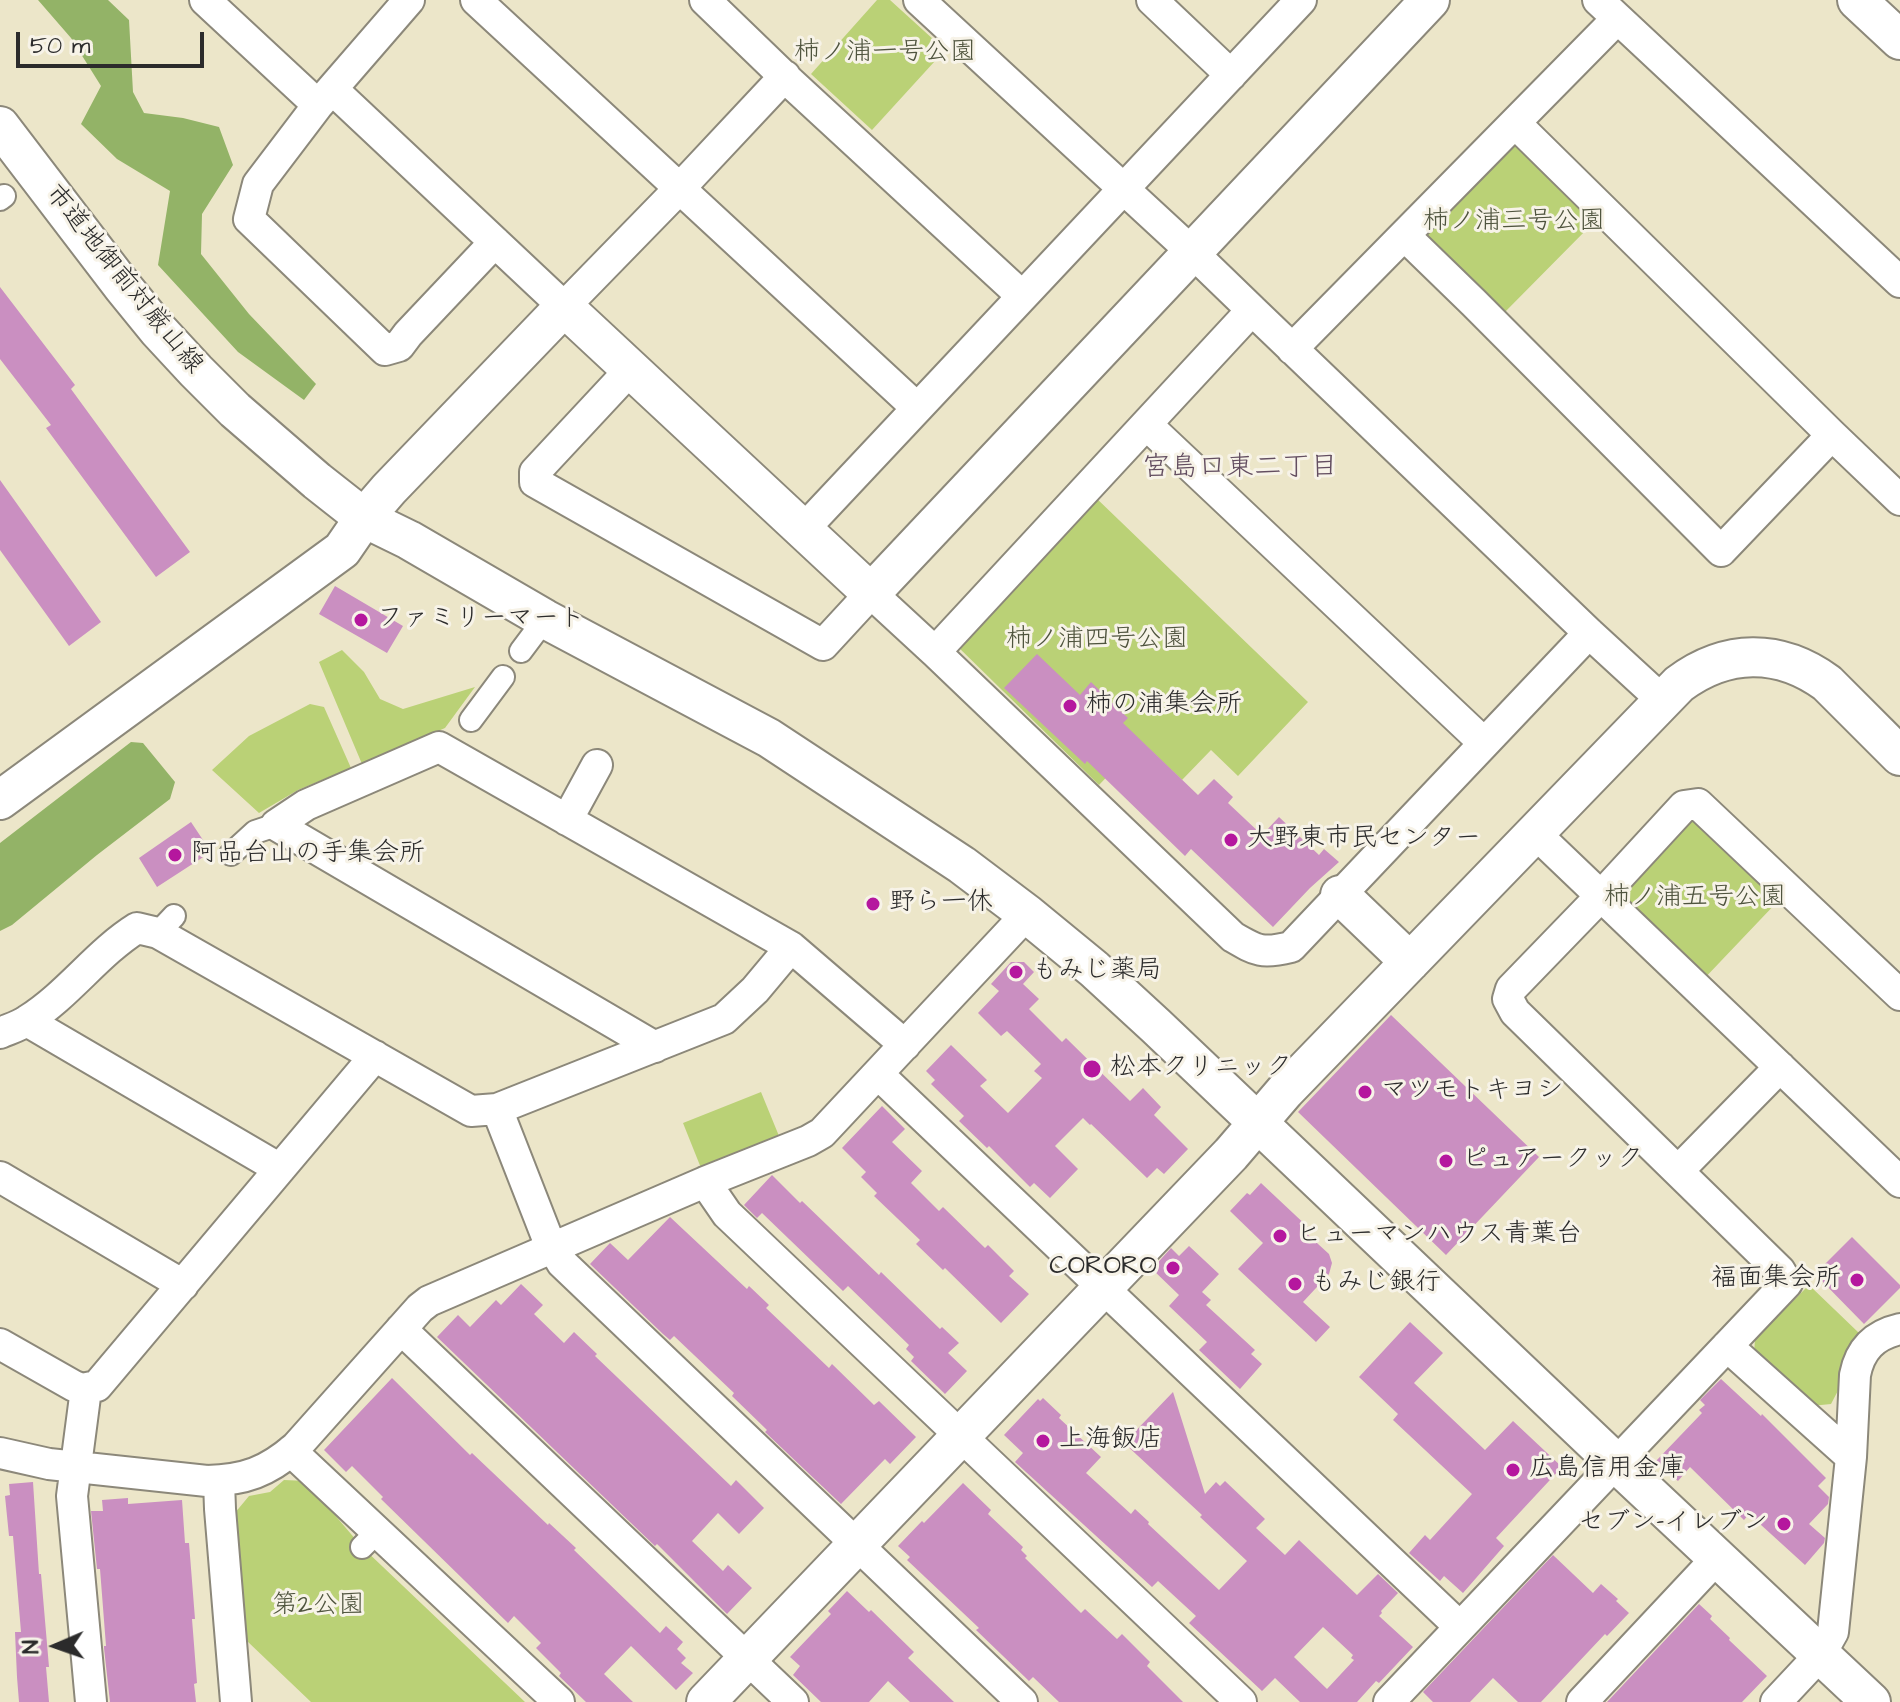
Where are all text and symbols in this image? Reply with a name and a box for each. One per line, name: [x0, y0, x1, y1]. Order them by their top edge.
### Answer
scale bar: [20, 16, 208, 66]
text: 50 m: [30, 29, 90, 63]
park label: 柿ノ浦一号公園: [794, 38, 976, 70]
street label: 市道地御前対厳山線: [37, 179, 209, 381]
park label: 柿ノ浦三号公園: [1423, 207, 1605, 239]
district label: 宮島口東二丁目: [1142, 452, 1338, 486]
place label: ファミリーマート: [377, 604, 585, 636]
marker: ファミリーマート: [352, 611, 370, 629]
park label: 柿ノ浦四号公園: [1006, 625, 1188, 657]
place label: 柿の浦集会所: [1086, 690, 1242, 722]
marker: 柿の浦集会所: [1061, 697, 1079, 715]
place label: 大野東市民センター: [1247, 824, 1481, 856]
marker: 大野東市民センター: [1222, 831, 1240, 849]
place label: 阿品台山の手集会所: [191, 839, 425, 871]
marker: 阿品台山の手集会所: [166, 846, 184, 864]
park label: 柿ノ浦五号公園: [1604, 883, 1786, 915]
place label: 野ら一休: [889, 888, 993, 920]
marker: 野ら一休: [864, 895, 882, 913]
place label: もみじ薬局: [1032, 956, 1162, 988]
marker: もみじ薬局: [1007, 963, 1025, 981]
place label: 松本クリニック: [1110, 1053, 1292, 1085]
marker: 松本クリニック: [1081, 1058, 1103, 1080]
place label: マツモトキヨシ: [1381, 1076, 1563, 1108]
marker: マツモトキヨシ: [1356, 1083, 1374, 1101]
place label: ピュアークック: [1462, 1145, 1643, 1177]
marker: ピュアークック: [1437, 1152, 1455, 1170]
place label: ヒューマンハウス青葉台: [1296, 1220, 1582, 1252]
marker: ヒューマンハウス青葉台: [1271, 1227, 1289, 1245]
place label: CORORO: [1049, 1252, 1157, 1284]
marker: CORORO: [1164, 1259, 1182, 1277]
place label: 福面集会所: [1711, 1264, 1841, 1296]
place label: もみじ銀行: [1311, 1268, 1441, 1300]
marker: 福面集会所: [1848, 1271, 1866, 1289]
marker: もみじ銀行: [1286, 1275, 1304, 1293]
place label: 上海飯店: [1059, 1425, 1163, 1457]
marker: 上海飯店: [1034, 1432, 1052, 1450]
place label: 広島信用金庫: [1529, 1454, 1685, 1486]
marker: 広島信用金庫: [1504, 1461, 1522, 1479]
place label: セブン-イレブン: [1578, 1508, 1768, 1540]
marker: セブン-イレブン: [1775, 1515, 1793, 1533]
park label: 第2公園: [272, 1591, 364, 1623]
north arrow: [16, 1606, 96, 1686]
text: N: [16, 1639, 47, 1654]

